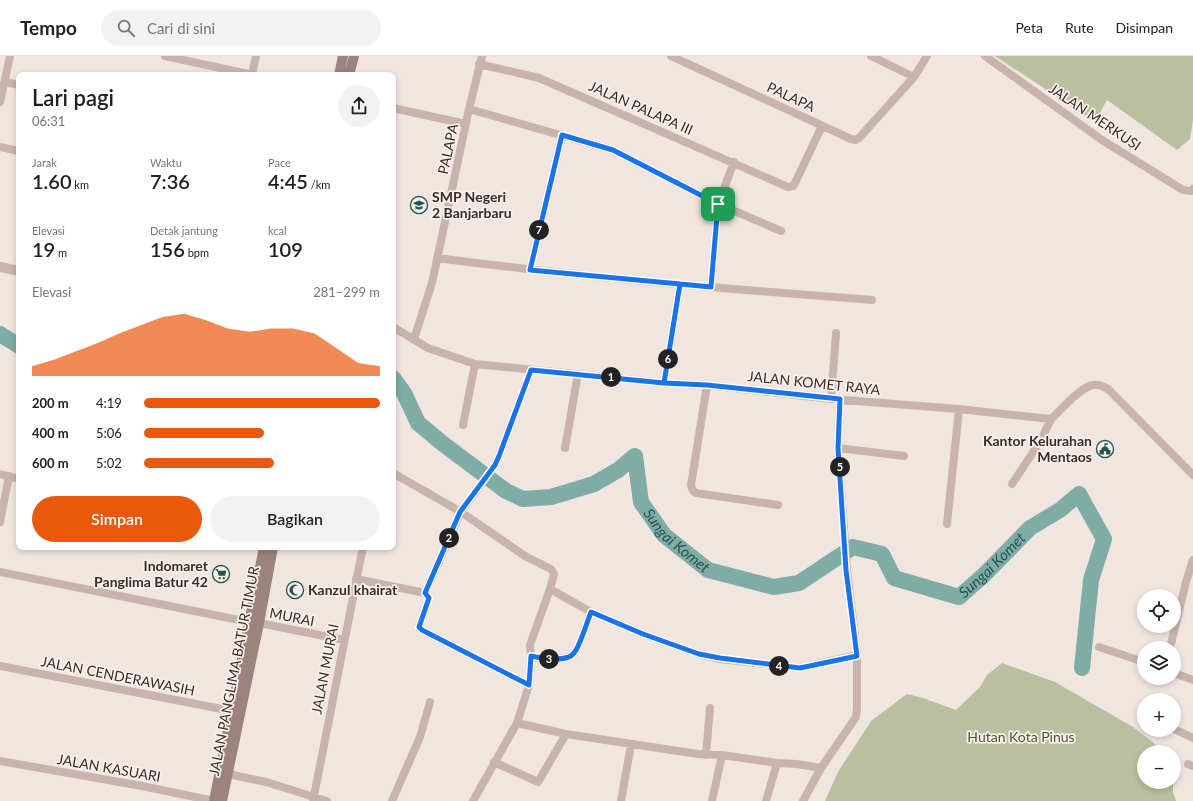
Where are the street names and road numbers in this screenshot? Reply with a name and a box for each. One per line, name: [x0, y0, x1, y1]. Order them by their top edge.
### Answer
street label: JALAN PALAPA III: [587, 77, 696, 138]
street label: PALAPA: [764, 78, 818, 115]
street label: JALAN MERKUSI: [1046, 80, 1144, 154]
street label: PALAPA: [434, 122, 461, 176]
street label: JALAN KOMET RAYA: [747, 367, 882, 398]
street label: JALAN PANGLIMA BATUR TIMUR: [205, 564, 262, 777]
street label: MURAI: [268, 604, 316, 629]
street label: JALAN MURAI: [307, 622, 342, 716]
street label: JALAN CENDERAWASIH: [40, 652, 196, 699]
street label: JALAN KASUARI: [56, 750, 162, 785]

